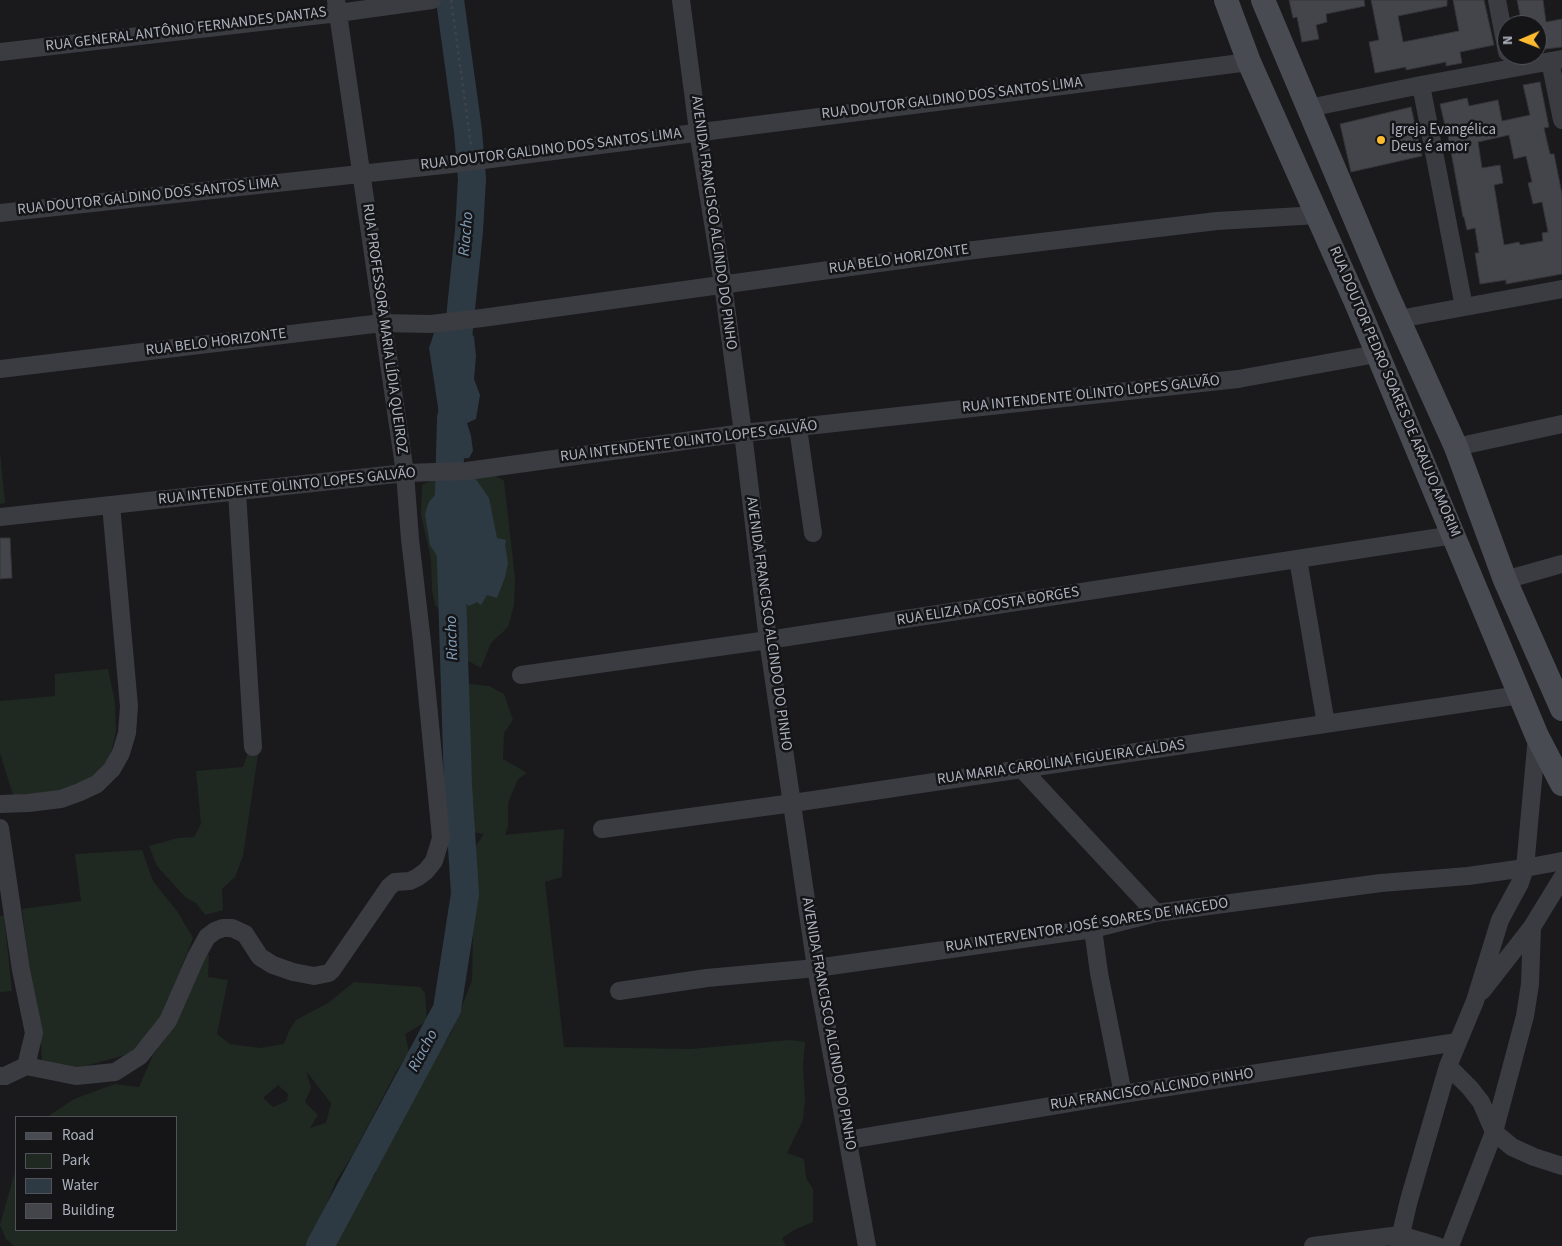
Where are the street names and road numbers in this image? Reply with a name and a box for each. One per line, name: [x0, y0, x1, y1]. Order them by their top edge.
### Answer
street label: RUA GENERAL ANTÔNIO FERNANDES DANTAS: [44, 4, 328, 56]
street label: RUA DOUTOR GALDINO DOS SANTOS LIMA: [821, 74, 1083, 124]
street label: AVENIDA FRANCISCO ALCINDO DO PINHO: [686, 95, 740, 351]
street label: RUA DOUTOR GALDINO DOS SANTOS LIMA: [420, 125, 682, 175]
street label: RUA DOUTOR GALDINO DOS SANTOS LIMA: [16, 174, 280, 220]
street label: RUA PROFESSORA MARIA LÍDIA QUEIROZ: [357, 203, 411, 455]
street label: RUA BELO HORIZONTE: [828, 241, 970, 279]
street label: RUA DOUTOR PEDRO SOARES DE ARAUJO AMORIM: [1324, 244, 1464, 540]
street label: RUA BELO HORIZONTE: [145, 325, 287, 361]
street label: RUA INTENDENTE OLINTO LOPES GALVÃO: [961, 373, 1221, 417]
street label: RUA INTENDENTE OLINTO LOPES GALVÃO: [559, 417, 819, 467]
street label: RUA INTENDENTE OLINTO LOPES GALVÃO: [157, 465, 417, 509]
street label: AVENIDA FRANCISCO ALCINDO DO PINHO: [741, 496, 795, 752]
street label: RUA ELIZA DA COSTA BORGES: [895, 584, 1081, 630]
street label: RUA MARIA CAROLINA FIGUEIRA CALDAS: [936, 737, 1186, 789]
street label: RUA INTERVENTOR JOSÉ SOARES DE MACEDO: [944, 895, 1230, 957]
street label: AVENIDA FRANCISCO ALCINDO DO PINHO: [797, 896, 859, 1152]
street label: RUA FRANCISCO ALCINDO PINHO: [1049, 1065, 1255, 1115]

